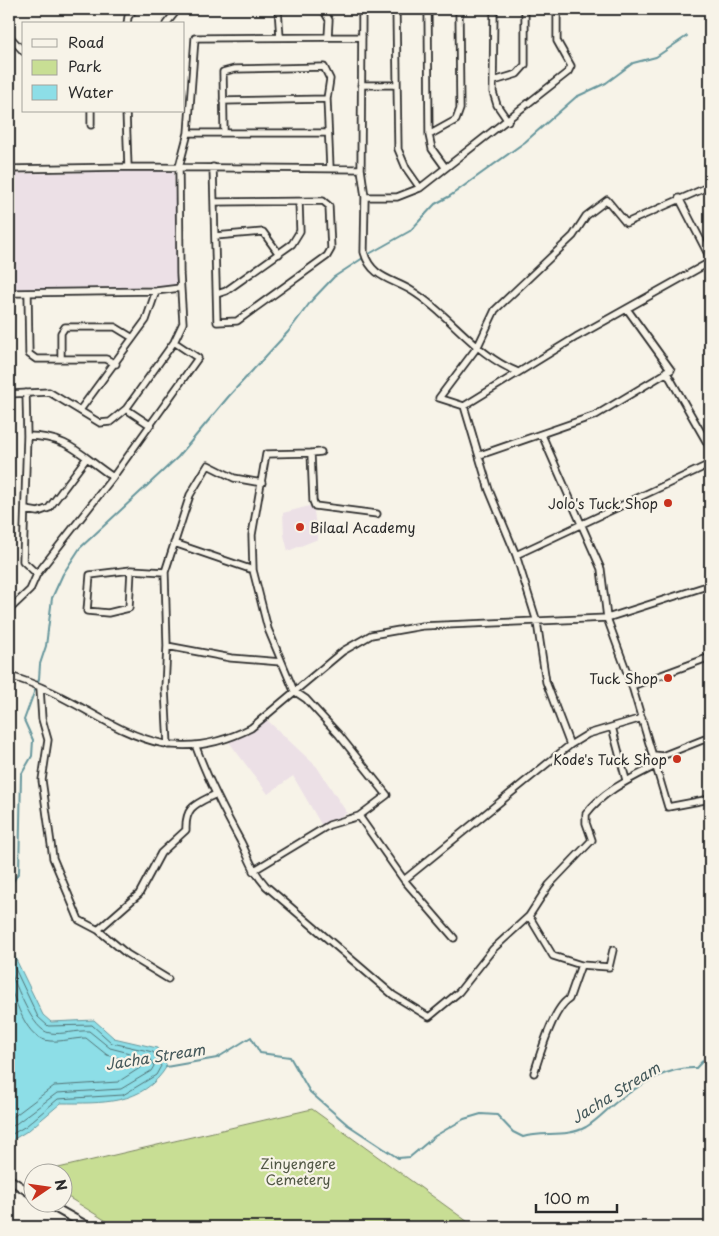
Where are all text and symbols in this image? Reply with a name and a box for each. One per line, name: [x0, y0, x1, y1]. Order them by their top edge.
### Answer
legend: [22, 22, 185, 112]
text: Road: [68, 30, 104, 53]
text: Park: [68, 54, 102, 77]
text: Water: [68, 80, 113, 103]
place label: Jolo's Tuck Shop: [548, 493, 658, 514]
marker: Jolo's Tuck Shop: [662, 497, 674, 509]
place label: Bilaal Academy: [310, 517, 416, 538]
marker: Bilaal Academy: [294, 521, 306, 533]
place label: Tuck Shop: [589, 668, 658, 689]
marker: Tuck Shop: [662, 672, 674, 684]
place label: Kode's Tuck Shop: [553, 749, 667, 770]
marker: Kode's Tuck Shop: [671, 753, 683, 765]
water label: Jacha Stream: [103, 1037, 207, 1075]
water label: Jacha Stream: [566, 1055, 664, 1128]
park label: Zinyengere Cemetery: [260, 1153, 336, 1190]
north arrow: [22, 1164, 72, 1214]
text: N: [50, 1177, 73, 1193]
scale bar: [536, 1181, 618, 1213]
text: 100 m: [544, 1186, 590, 1209]

